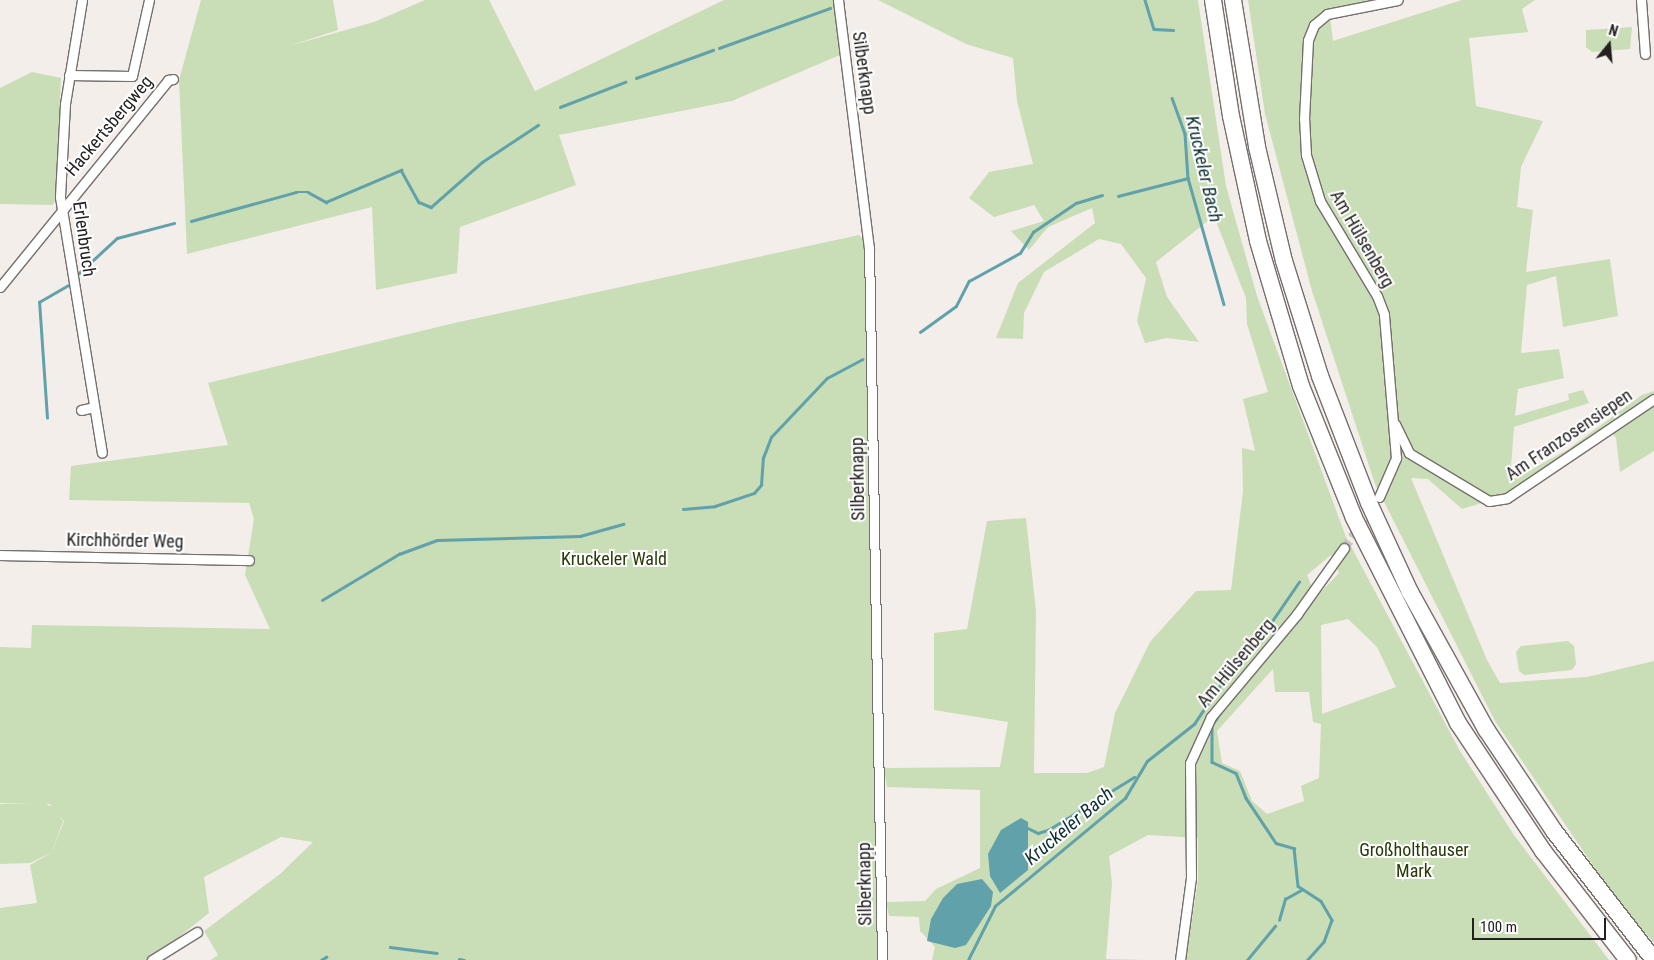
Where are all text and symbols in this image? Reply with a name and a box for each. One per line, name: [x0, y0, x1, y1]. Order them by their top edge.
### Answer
north arrow: [1584, 20, 1634, 70]
text: N: [1607, 22, 1620, 40]
street label: Silberknapp: [847, 30, 881, 116]
street label: Hackertsbergweg: [61, 71, 157, 181]
water label: Kruckeler Bach: [1181, 113, 1227, 225]
street label: Am Hülsenberg: [1325, 186, 1399, 292]
street label: Erlenbruch: [68, 200, 100, 278]
street label: Am Franzosensiepen: [1502, 385, 1636, 485]
street label: Silberknapp: [846, 437, 870, 521]
street label: Kirchhörder Weg: [66, 529, 184, 553]
park label: Kruckeler Wald: [561, 548, 667, 570]
street label: Am Hülsenberg: [1193, 614, 1279, 712]
water label: Kruckeler Bach: [1020, 782, 1118, 870]
park label: Großholthauser Mark: [1359, 840, 1469, 882]
street label: Silberknapp: [853, 842, 877, 926]
scale bar: [1474, 908, 1608, 940]
text: 100 m: [1480, 918, 1517, 936]

